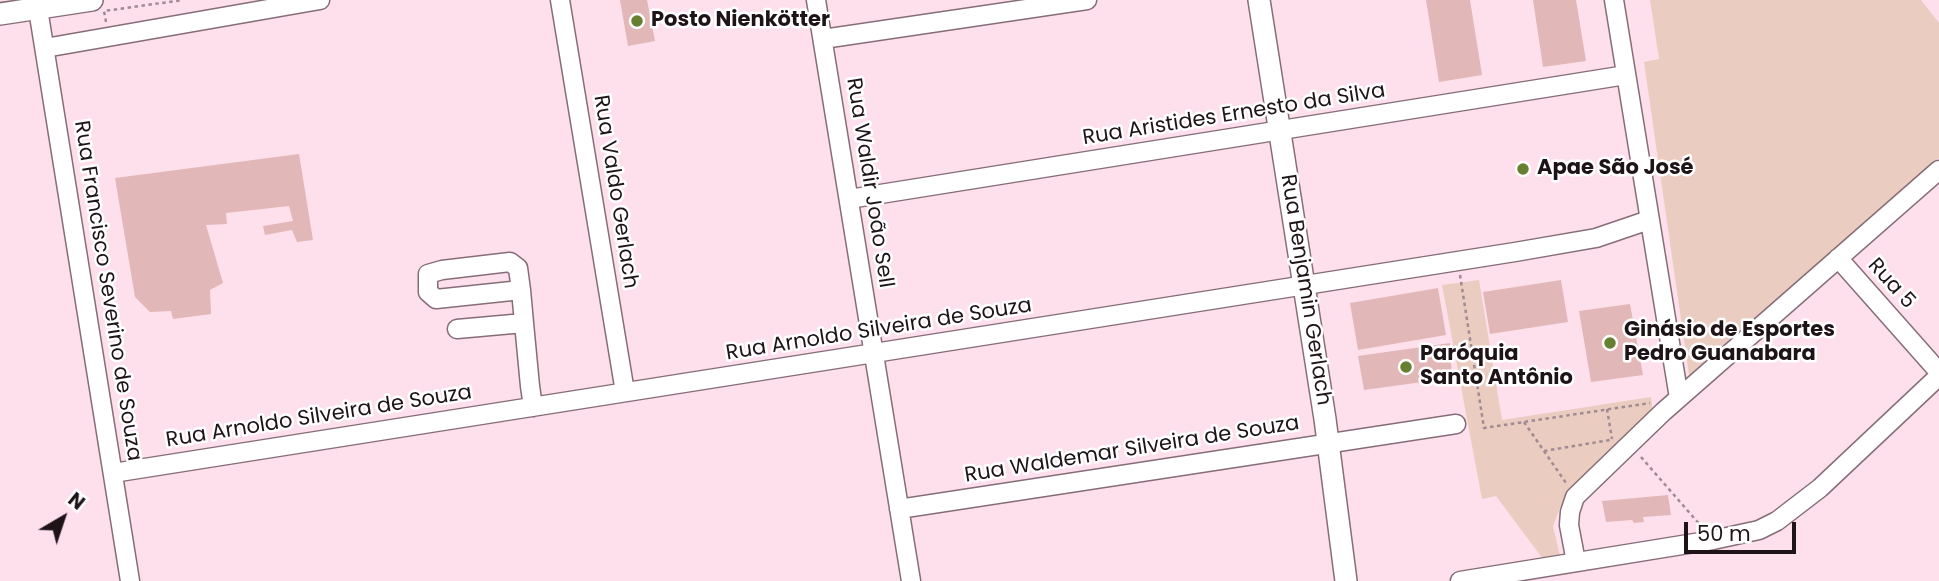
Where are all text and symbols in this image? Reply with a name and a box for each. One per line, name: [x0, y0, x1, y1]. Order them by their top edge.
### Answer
place label: Posto Nienkötter: [651, 8, 830, 34]
marker: Posto Nienkötter: [629, 13, 645, 29]
street label: Rua Waldir João Sell: [840, 76, 898, 290]
street label: Rua Aristides Ernesto da Silva: [1081, 79, 1387, 151]
street label: Rua Valdo Gerlach: [587, 93, 643, 291]
street label: Rua Francisco Severino de Souza: [68, 119, 146, 463]
place label: Apae São José: [1537, 156, 1694, 182]
marker: Apae São José: [1515, 161, 1531, 177]
street label: Rua Benjamin Gerlach: [1274, 173, 1336, 407]
street label: Rua 5: [1862, 254, 1920, 314]
street label: Rua Arnoldo Silveira de Souza: [724, 293, 1034, 367]
place label: Ginásio de Esportes Pedro Guanabara: [1624, 318, 1835, 368]
marker: Ginásio de Esportes Pedro Guanabara: [1602, 335, 1618, 351]
place label: Paróquia Santo Antônio: [1420, 342, 1573, 392]
marker: Paróquia Santo Antônio: [1398, 359, 1414, 375]
street label: Rua Arnoldo Silveira de Souza: [164, 380, 474, 454]
street label: Rua Waldemar Silveira de Souza: [963, 411, 1301, 489]
north arrow: [28, 483, 98, 553]
text: N: [62, 486, 91, 516]
scale bar: [1687, 508, 1799, 552]
text: 50 m: [1697, 519, 1751, 548]

